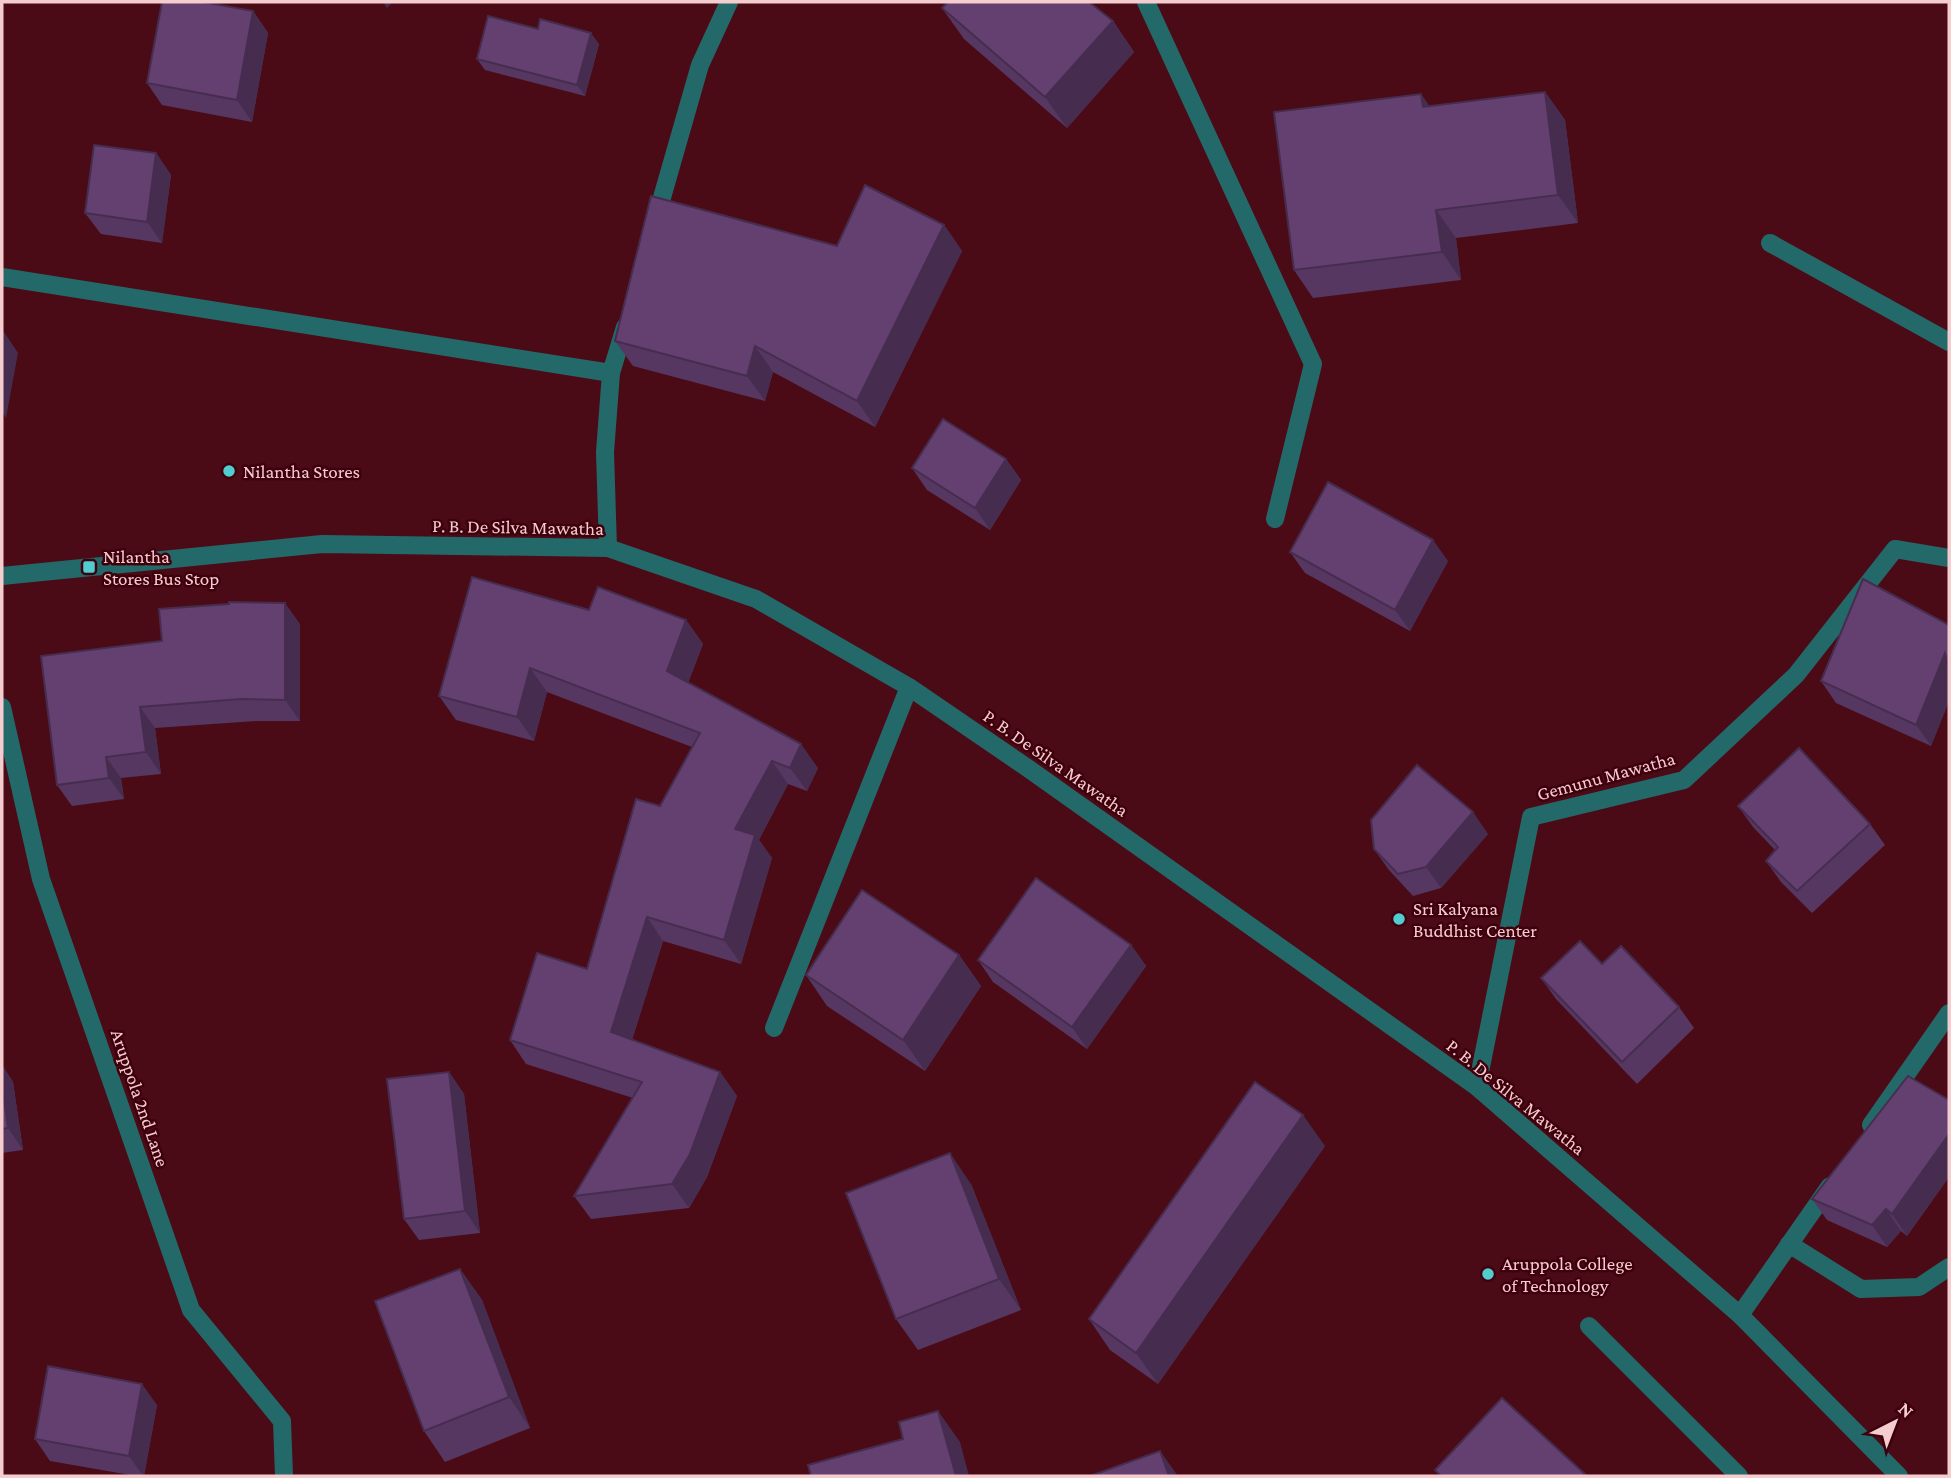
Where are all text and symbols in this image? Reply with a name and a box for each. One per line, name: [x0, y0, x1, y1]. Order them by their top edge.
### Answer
place label: Nilantha Stores: [243, 461, 360, 482]
marker: Nilantha Stores: [221, 463, 237, 479]
street label: P. B. De Silva Mawatha: [432, 515, 604, 539]
place label: Nilantha Stores Bus Stop: [103, 546, 219, 589]
marker: Nilantha Stores Bus Stop: [81, 559, 97, 575]
street label: P. B. De Silva Mawatha: [980, 705, 1133, 821]
street label: Gemunu Mawatha: [1535, 747, 1677, 805]
place label: Sri Kalyana Buddhist Center: [1413, 898, 1537, 941]
marker: Sri Kalyana Buddhist Center: [1391, 911, 1407, 927]
street label: Aruppola 2nd Lane: [107, 1027, 173, 1169]
street label: P. B. De Silva Mawatha: [1443, 1035, 1590, 1159]
place label: Aruppola College of Technology: [1502, 1253, 1633, 1296]
marker: Aruppola College of Technology: [1480, 1266, 1496, 1282]
north arrow: [1860, 1387, 1930, 1457]
text: N: [1894, 1398, 1918, 1422]

